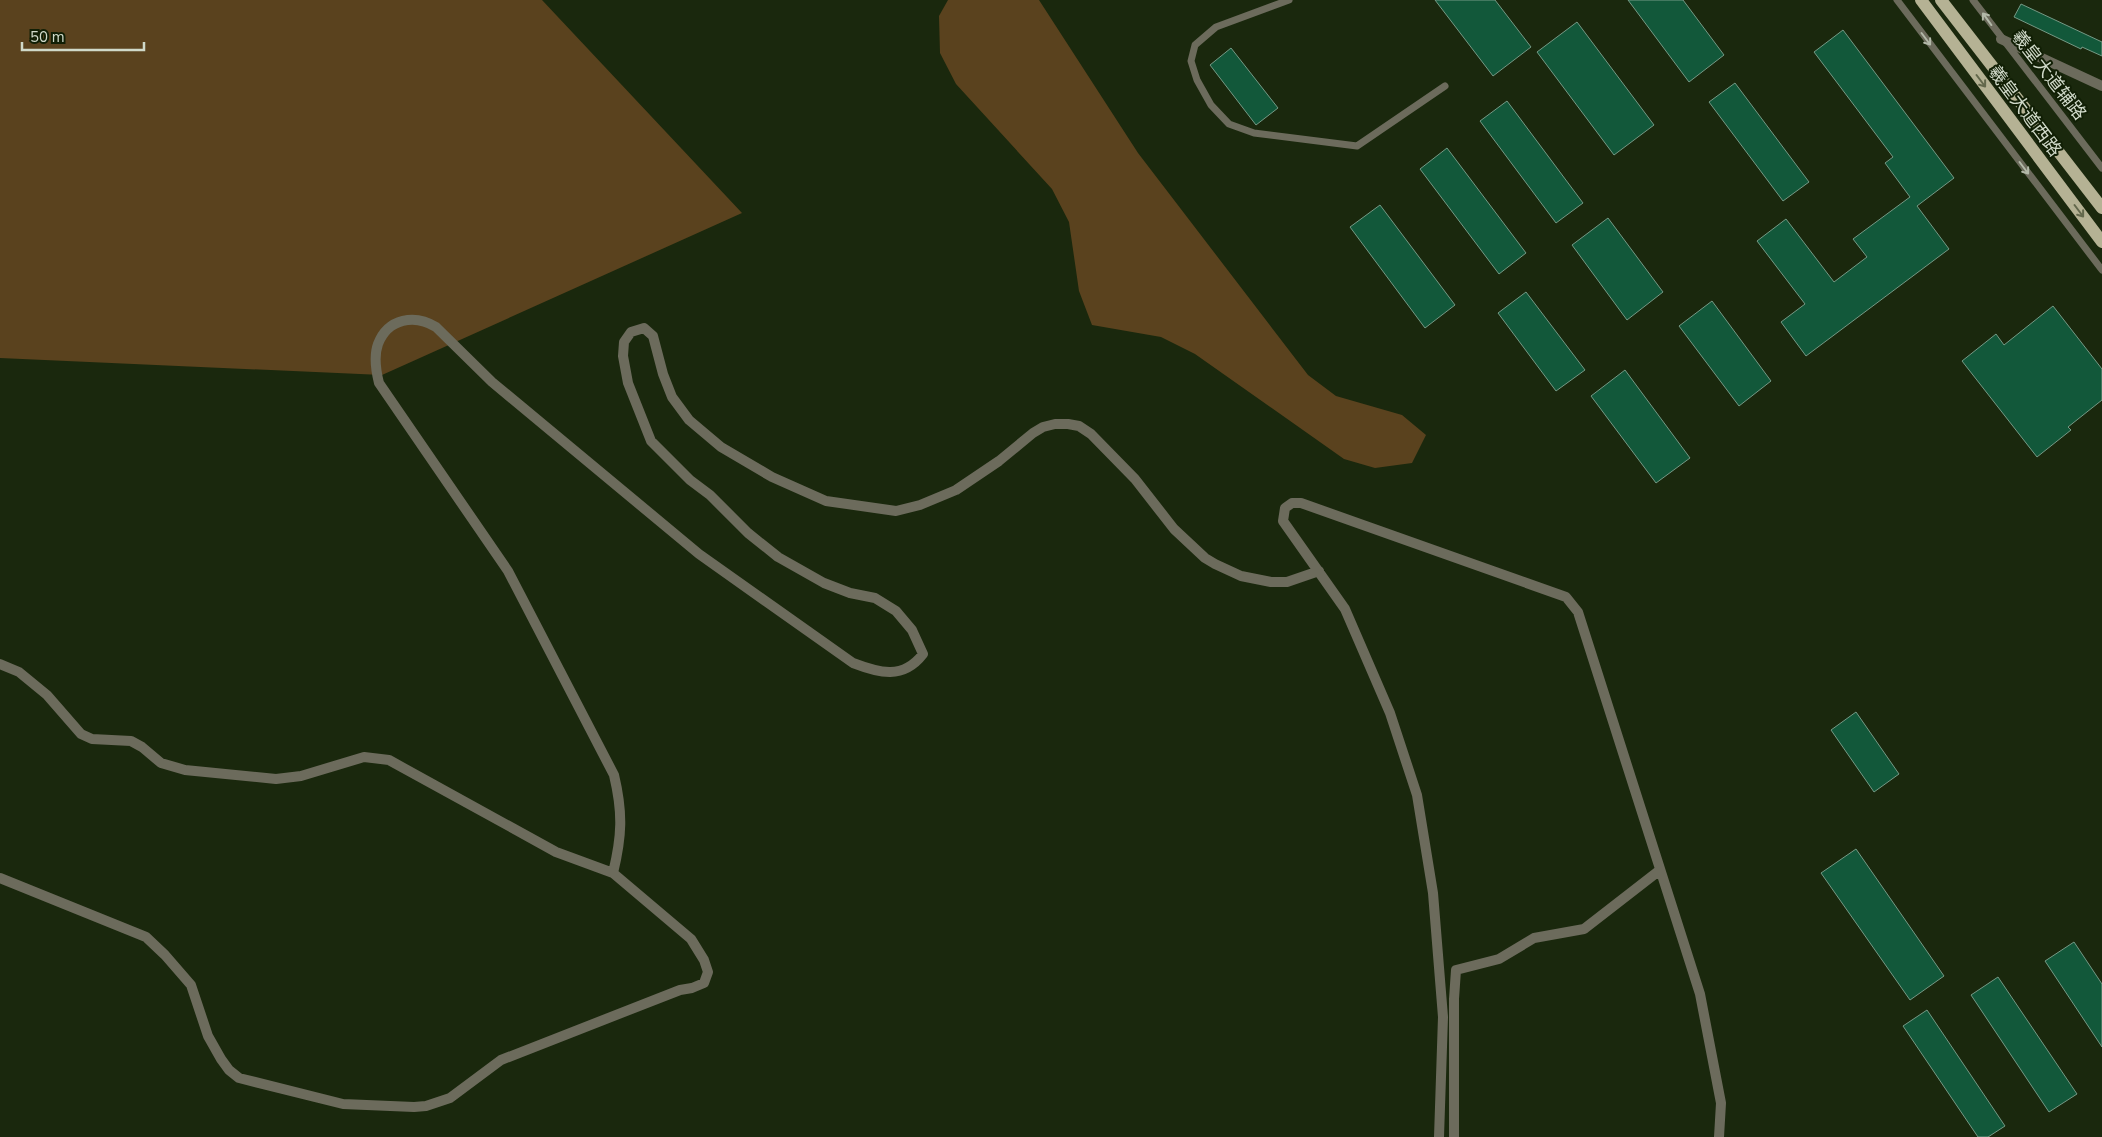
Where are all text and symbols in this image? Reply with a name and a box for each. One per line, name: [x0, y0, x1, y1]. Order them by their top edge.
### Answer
one-way arrow: [1982, 12, 1992, 26]
scale bar: [22, 20, 145, 52]
street label: 羲皇大道辅路: [2006, 25, 2092, 125]
text: 50 m: [30, 27, 65, 47]
one-way arrow: [1921, 32, 1931, 46]
street label: 羲皇大道西路: [1983, 61, 2067, 161]
one-way arrow: [1976, 74, 1987, 87]
one-way arrow: [2019, 161, 2030, 174]
one-way arrow: [2073, 204, 2084, 217]

